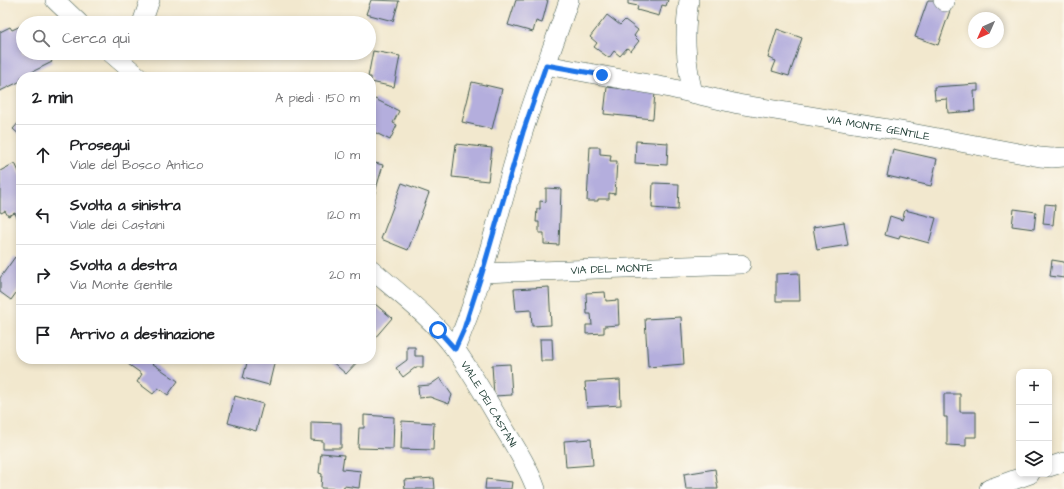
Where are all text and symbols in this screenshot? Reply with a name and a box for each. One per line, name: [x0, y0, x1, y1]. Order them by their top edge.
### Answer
north arrow: [968, 12, 1004, 48]
search box: [16, 16, 376, 60]
icon: search: [30, 27, 52, 49]
text: Cerca qui: [62, 28, 130, 49]
route end: [593, 66, 611, 84]
text: 2 min: [32, 86, 73, 110]
text: A piedi · 150 m: [275, 89, 360, 107]
street label: VIA MONTE GENTILE: [825, 112, 932, 144]
text: Prosegui: [70, 135, 130, 156]
icon: ahead: [32, 144, 54, 166]
text: 10 m: [335, 146, 360, 164]
text: Viale del Bosco Antico: [70, 156, 203, 174]
text: Svolta a sinistra: [70, 195, 181, 216]
icon: left: [32, 204, 54, 226]
text: 120 m: [327, 206, 360, 224]
text: Viale dei Castani: [70, 216, 165, 234]
text: Svolta a destra: [70, 255, 177, 276]
street label: VIA DEL MONTE: [570, 260, 654, 278]
icon: right: [32, 264, 54, 286]
text: 20 m: [329, 266, 360, 284]
text: Via Monte Gentile: [70, 276, 173, 294]
route start: [429, 321, 447, 339]
icon: arrive: [32, 324, 54, 346]
text: Arrivo a destinazione: [70, 324, 215, 345]
street label: VIALE DEI CASTANI: [457, 358, 521, 450]
map controls: [1016, 369, 1052, 477]
button: +: [1016, 369, 1052, 405]
button: −: [1016, 405, 1052, 441]
button: layers: [1016, 441, 1052, 477]

